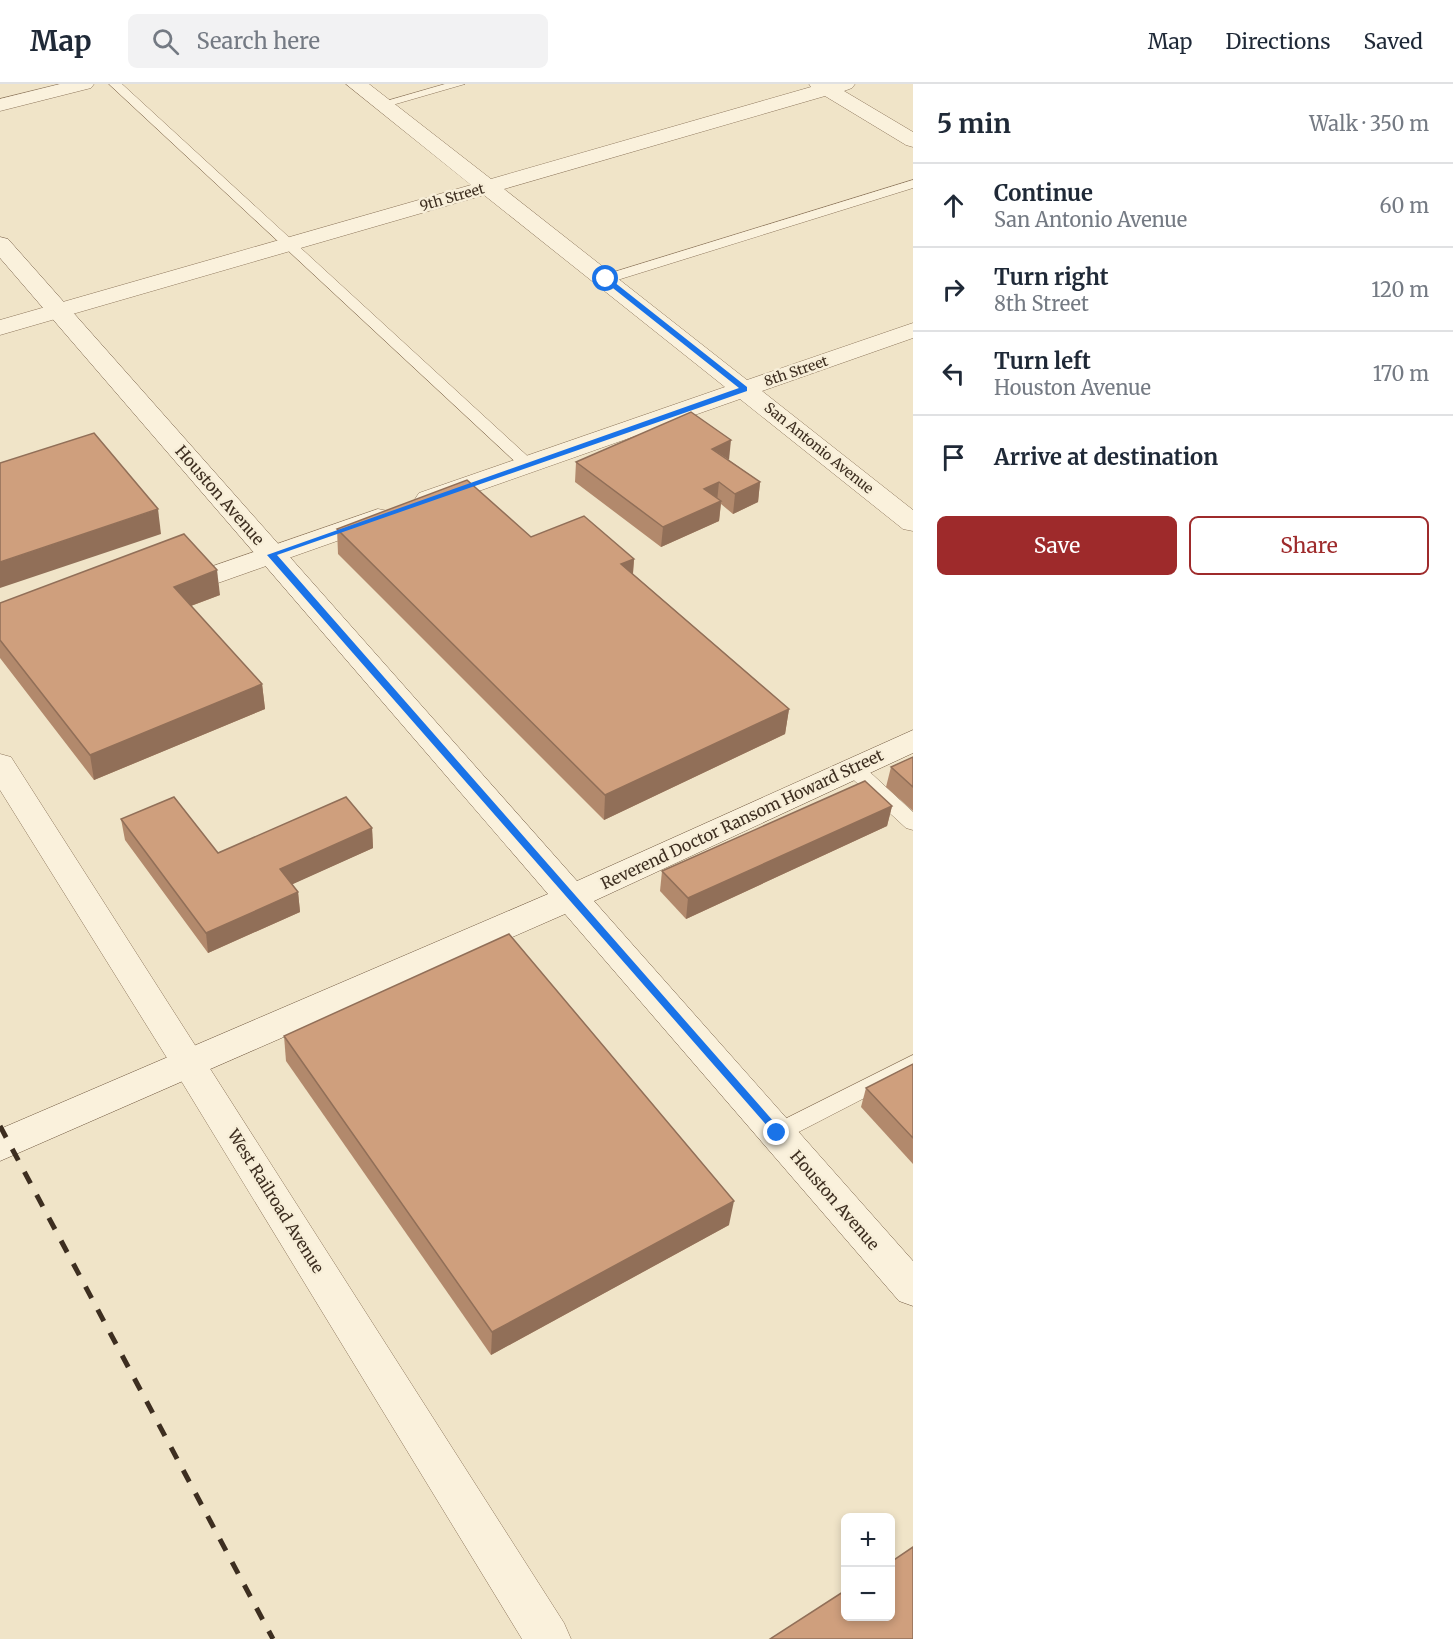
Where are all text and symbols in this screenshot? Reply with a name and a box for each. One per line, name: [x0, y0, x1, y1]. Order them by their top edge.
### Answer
search box: [128, 14, 548, 68]
text: Map: [30, 23, 92, 59]
icon: search: [149, 25, 182, 58]
text: Search here: [197, 27, 320, 55]
text: Map: [1148, 28, 1192, 55]
text: Directions: [1225, 28, 1330, 55]
text: Saved: [1363, 28, 1423, 55]
text: 5 min: [937, 107, 1011, 140]
text: Walk · 350 m: [1309, 111, 1429, 136]
street label: 9th Street: [418, 179, 487, 215]
text: Continue: [994, 179, 1093, 207]
icon: ahead: [937, 189, 970, 222]
text: 60 m: [1379, 193, 1429, 218]
text: San Antonio Avenue: [994, 207, 1187, 232]
text: Turn right: [994, 263, 1108, 291]
route start: [592, 265, 618, 291]
icon: right: [937, 273, 970, 306]
text: 120 m: [1371, 277, 1429, 302]
text: 8th Street: [994, 291, 1089, 316]
text: Turn left: [994, 347, 1091, 375]
street label: 8th Street: [762, 352, 831, 390]
icon: left: [937, 357, 970, 390]
text: 170 m: [1373, 361, 1429, 386]
text: Houston Avenue: [994, 375, 1151, 400]
street label: San Antonio Avenue: [761, 398, 877, 498]
street label: Houston Avenue: [171, 441, 269, 549]
icon: arrive: [937, 441, 970, 474]
text: Arrive at destination: [994, 443, 1218, 471]
button: Save: [937, 516, 1177, 575]
button: Share: [1189, 516, 1429, 575]
street label: Reverend Doctor Ransom Howard Street: [598, 744, 887, 893]
route end: [763, 1119, 789, 1145]
street label: West Railroad Avenue: [223, 1124, 328, 1277]
street label: Houston Avenue: [786, 1146, 884, 1254]
map controls: [841, 1513, 895, 1621]
button: +: [841, 1513, 895, 1567]
button: −: [841, 1567, 895, 1621]

